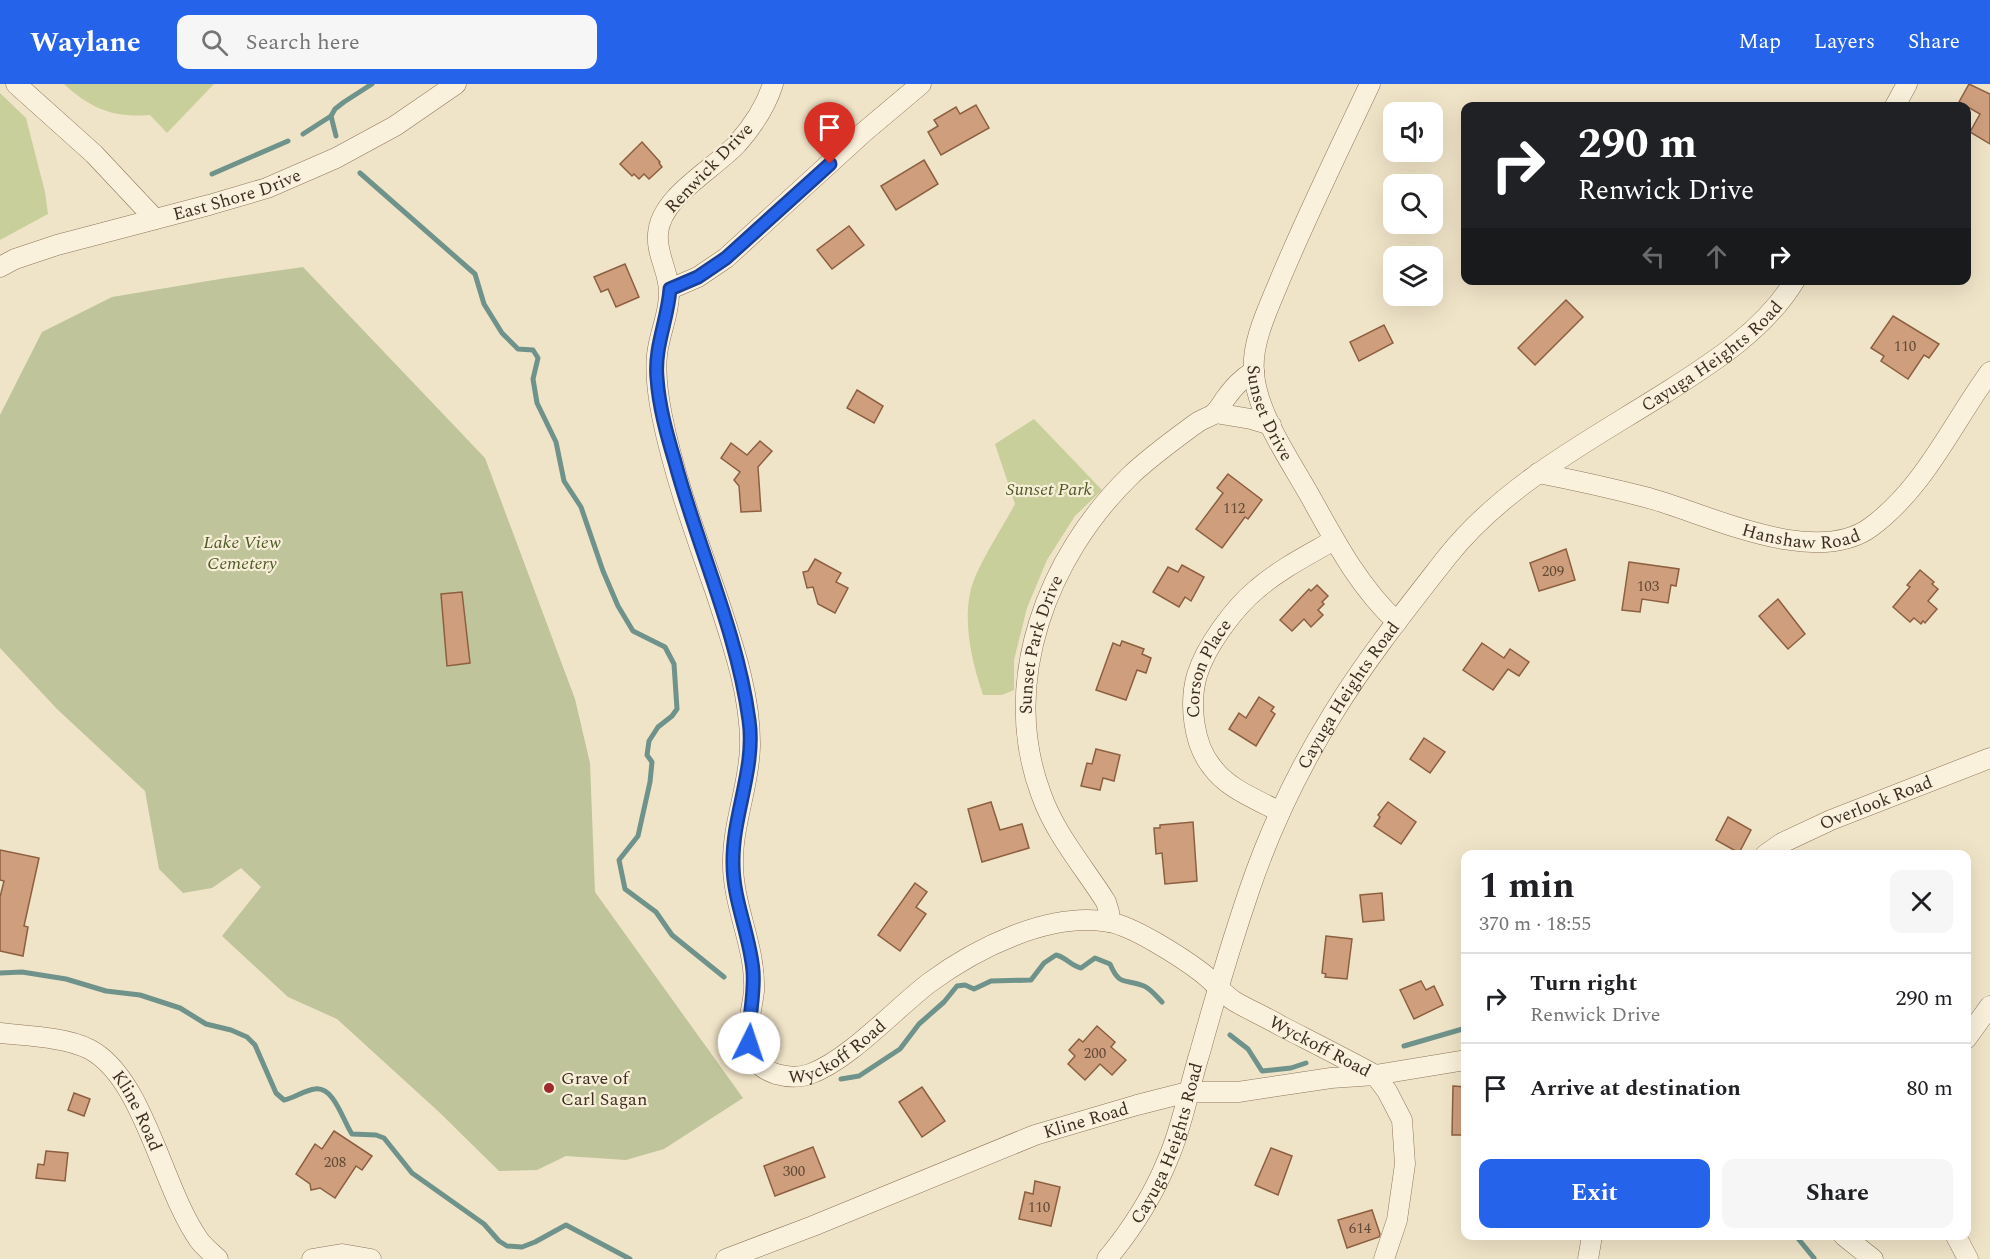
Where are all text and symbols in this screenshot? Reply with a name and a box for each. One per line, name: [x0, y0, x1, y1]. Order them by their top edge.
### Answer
search box: [177, 15, 597, 69]
text: Waylane: [30, 21, 141, 64]
icon: search: [198, 26, 231, 59]
text: Search here: [246, 26, 360, 59]
text: Map: [1739, 26, 1781, 58]
text: Layers: [1814, 26, 1875, 58]
text: Share: [1908, 26, 1960, 58]
pin: [804, 102, 855, 164]
map controls: [1383, 102, 1443, 306]
button: sound: [1383, 102, 1443, 162]
icon: arrive: [813, 111, 846, 144]
text: 290 m: [1578, 113, 1697, 176]
street label: Renwick Drive: [659, 116, 759, 220]
icon: right: [1479, 126, 1557, 204]
street label: East Shore Drive: [170, 161, 305, 227]
text: Renwick Drive: [1578, 170, 1754, 212]
button: search: [1383, 174, 1443, 234]
icon: left: [1637, 240, 1670, 273]
icon: ahead: [1700, 240, 1733, 273]
icon: right: [1763, 240, 1796, 273]
button: layers: [1383, 246, 1443, 306]
street label: Cayuga Heights Road: [1636, 294, 1789, 418]
house number: 110: [1894, 335, 1916, 358]
street label: Sunset Drive: [1240, 364, 1300, 466]
park label: Sunset Park: [1006, 476, 1093, 503]
house number: 112: [1223, 497, 1245, 520]
street label: Hanshaw Road: [1739, 516, 1864, 556]
park label: Lake View Cemetery: [203, 529, 281, 577]
house number: 209: [1542, 560, 1564, 583]
street label: Sunset Park Drive: [1012, 570, 1070, 714]
house number: 103: [1637, 575, 1660, 598]
street label: Corson Place: [1179, 613, 1238, 719]
street label: Cayuga Heights Road: [1290, 615, 1406, 774]
street label: Overlook Road: [1815, 768, 1936, 837]
text: 1 min: [1479, 859, 1575, 914]
button: close: [1890, 870, 1953, 933]
text: 370 m · 18:55: [1479, 909, 1591, 939]
text: Turn right: [1530, 967, 1637, 1000]
icon: right: [1479, 982, 1512, 1015]
text: 290 m: [1896, 982, 1953, 1015]
text: Renwick Drive: [1530, 1000, 1660, 1030]
street label: Wyckoff Road: [1264, 1008, 1376, 1084]
position arrow: [717, 1011, 781, 1075]
street label: Wyckoff Road: [787, 1013, 892, 1091]
house number: 200: [1084, 1042, 1106, 1065]
street label: Cayuga Heights Road: [1123, 1059, 1210, 1229]
street label: Kline Road: [105, 1064, 169, 1155]
place label: Grave of Carl Sagan: [561, 1065, 647, 1113]
icon: arrive: [1479, 1072, 1512, 1105]
text: Arrive at destination: [1530, 1072, 1741, 1105]
text: 80 m: [1907, 1072, 1953, 1105]
marker: Grave of Carl Sagan: [542, 1081, 556, 1095]
street label: Kline Road: [1040, 1095, 1132, 1145]
house number: 208: [324, 1151, 346, 1174]
button: Exit: [1479, 1159, 1710, 1228]
button: Share: [1722, 1159, 1953, 1228]
house number: 300: [783, 1160, 805, 1183]
house number: 110: [1028, 1196, 1050, 1219]
house number: 614: [1349, 1217, 1372, 1240]

